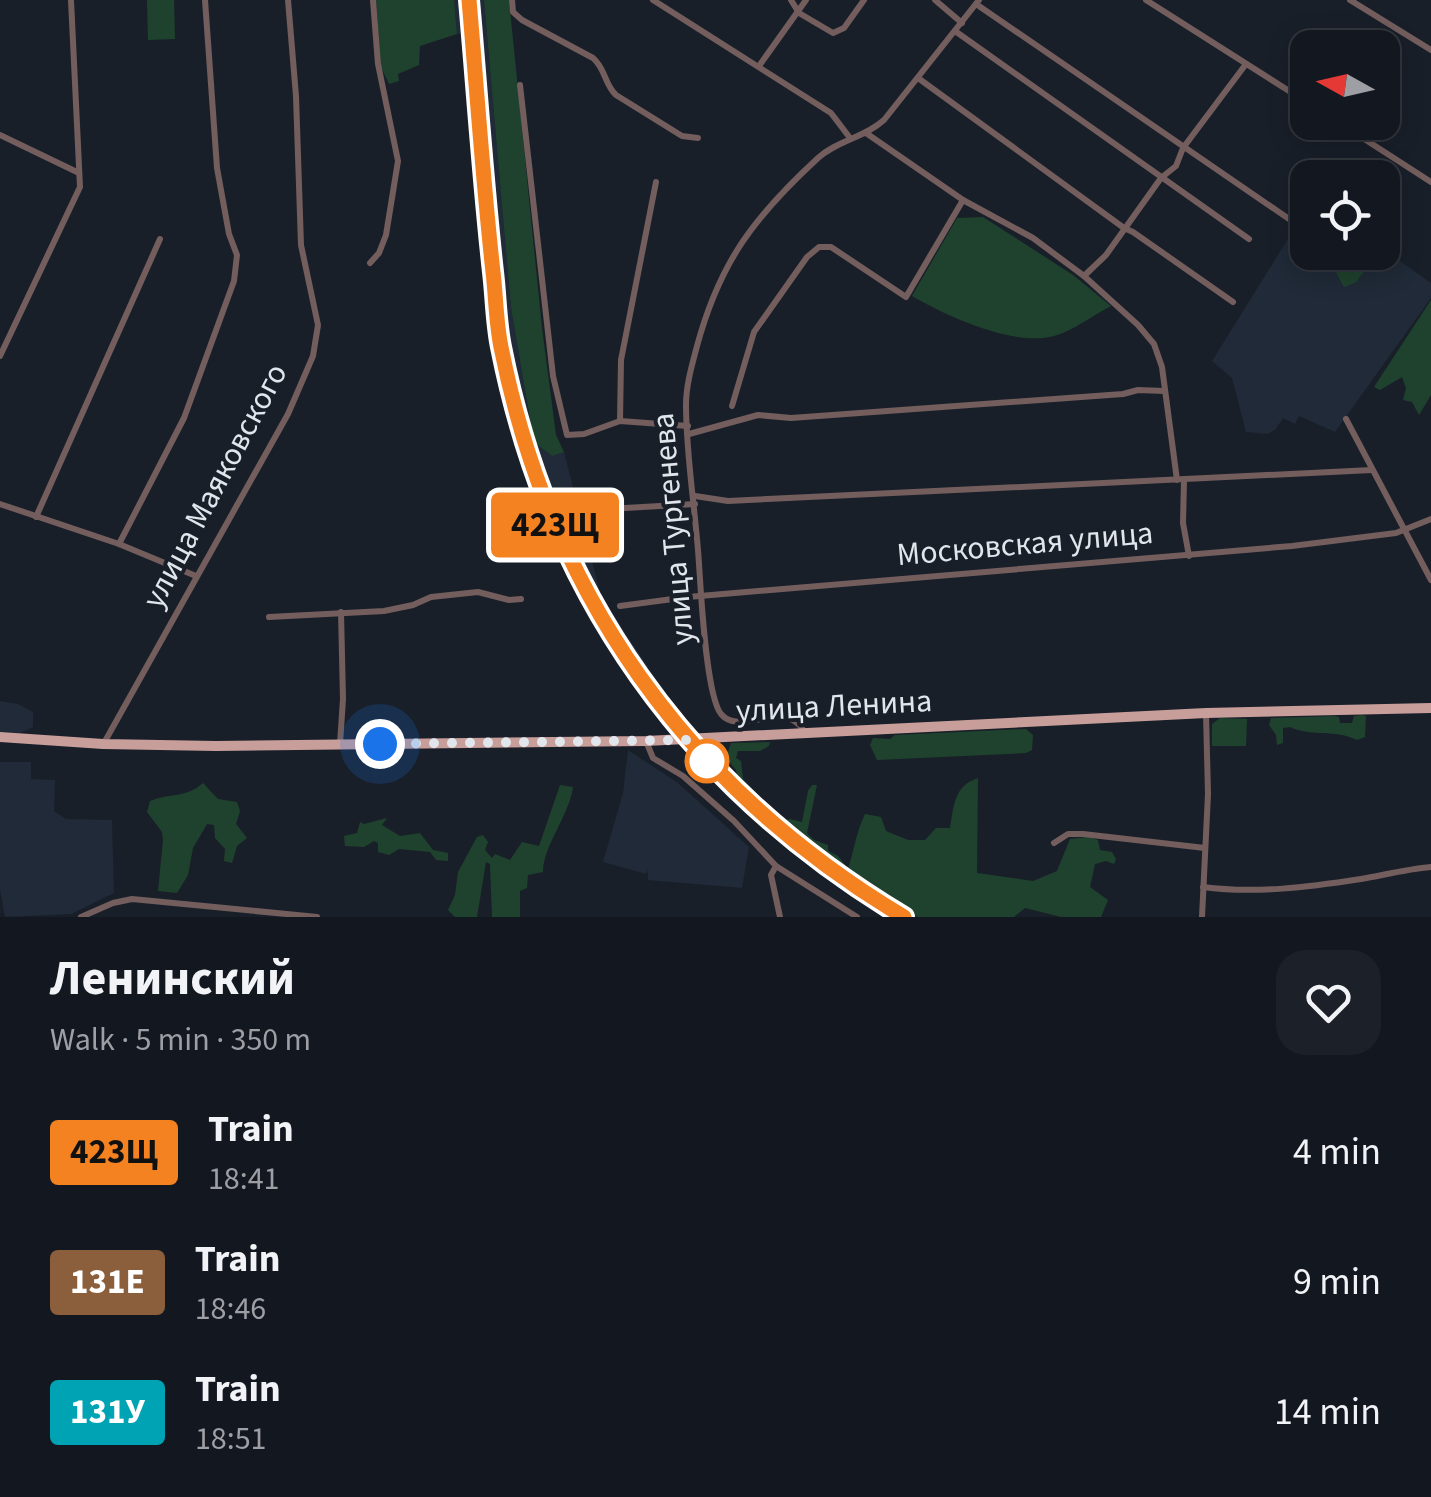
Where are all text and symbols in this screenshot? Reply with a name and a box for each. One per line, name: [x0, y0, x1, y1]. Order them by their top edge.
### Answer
north arrow: [1290, 30, 1400, 140]
map controls: [1290, 30, 1400, 270]
button: locate: [1290, 160, 1400, 270]
street label: улица Маяковского: [131, 355, 299, 617]
street label: улица Тургенева: [640, 411, 706, 647]
line badge: 423Щ: [485, 492, 625, 558]
text: 423Щ: [511, 500, 599, 550]
street label: Московская улица: [895, 510, 1155, 578]
street label: улица Ленина: [735, 678, 933, 734]
your location: [355, 719, 405, 769]
unlabelled marker: [686, 740, 728, 782]
text: Ленинский: [50, 945, 295, 1013]
button: heart: [1276, 950, 1381, 1055]
text: Walk · 5 min · 350 m: [50, 1017, 311, 1063]
text: Train: [208, 1102, 294, 1156]
text: 4 min: [1293, 1125, 1381, 1179]
text: 423Щ: [70, 1127, 158, 1177]
text: 18:41: [208, 1156, 280, 1202]
text: Train: [195, 1232, 280, 1286]
text: 9 min: [1293, 1255, 1381, 1309]
text: 131Е: [70, 1257, 145, 1307]
text: 18:46: [195, 1286, 266, 1332]
text: Train: [195, 1362, 281, 1416]
text: 14 min: [1274, 1385, 1381, 1439]
text: 131У: [70, 1387, 145, 1437]
text: 18:51: [195, 1416, 266, 1462]

